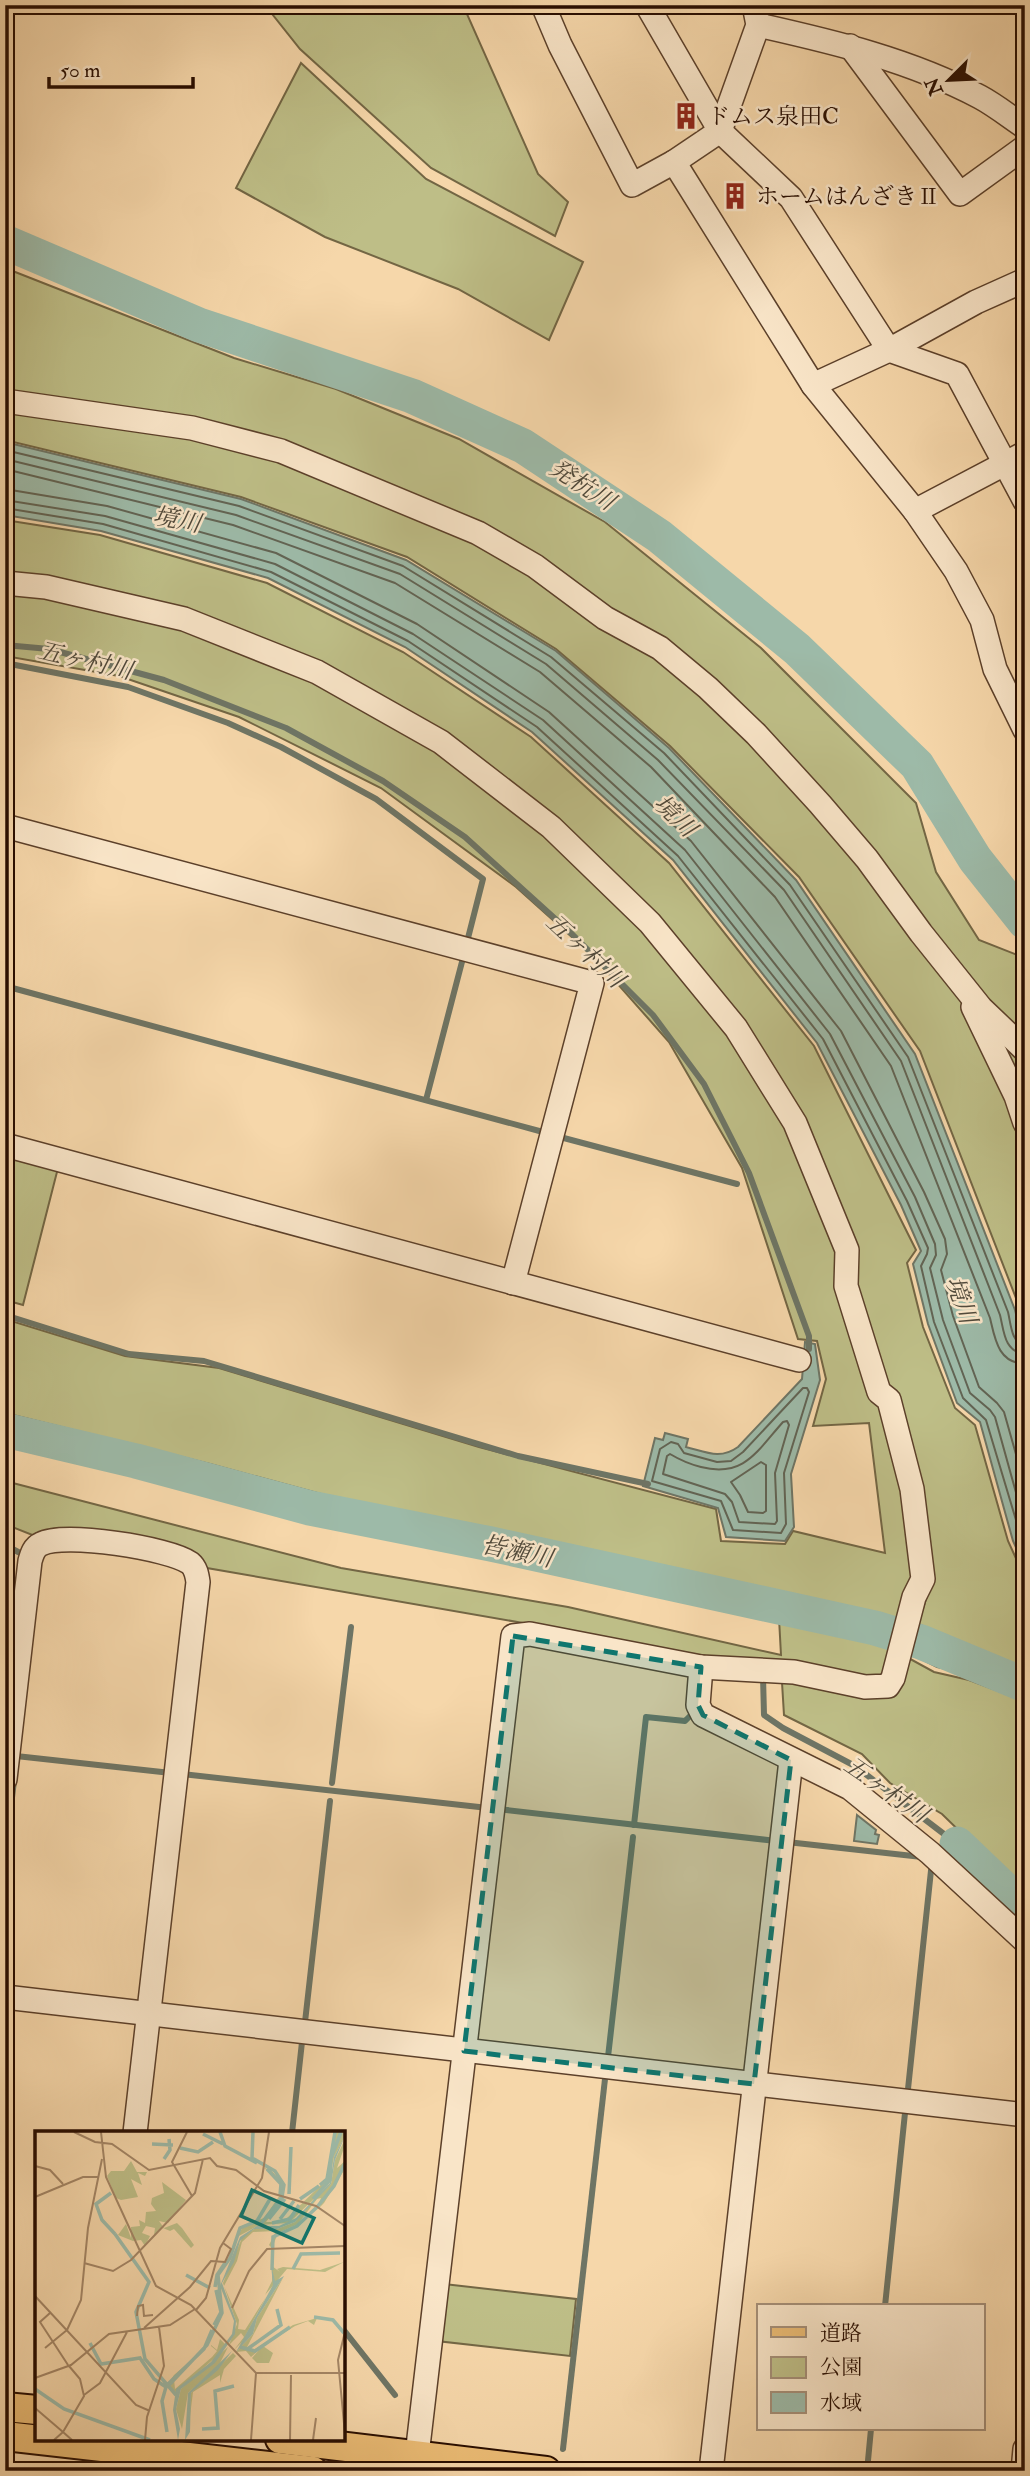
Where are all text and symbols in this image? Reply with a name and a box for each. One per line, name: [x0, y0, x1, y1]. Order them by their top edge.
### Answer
scale bar: [49, 46, 192, 90]
north arrow: [914, 46, 984, 116]
text: 50 m: [60, 57, 101, 84]
text: N: [920, 73, 949, 100]
building icon: ドムス泉田C: [671, 101, 701, 131]
place label: ドムス泉田C: [707, 102, 839, 131]
building icon: ホームはんざきⅡ: [720, 181, 750, 211]
place label: ホームはんざきⅡ: [756, 182, 940, 211]
water label: 発杭川: [543, 452, 623, 519]
water label: 境川: [150, 500, 206, 540]
water label: 五ヶ村川: [35, 635, 138, 688]
water label: 境川: [647, 788, 705, 846]
water label: 五ヶ村川: [539, 907, 633, 997]
water label: 境川: [939, 1272, 984, 1331]
water label: 皆瀬川: [479, 1529, 558, 1575]
water label: 五ヶ村川: [838, 1750, 937, 1832]
inset map: [35, 2131, 345, 2441]
legend: [757, 2304, 984, 2430]
text: 道路: [820, 2320, 862, 2347]
text: 公園: [820, 2354, 862, 2381]
text: 水域: [820, 2390, 862, 2417]

